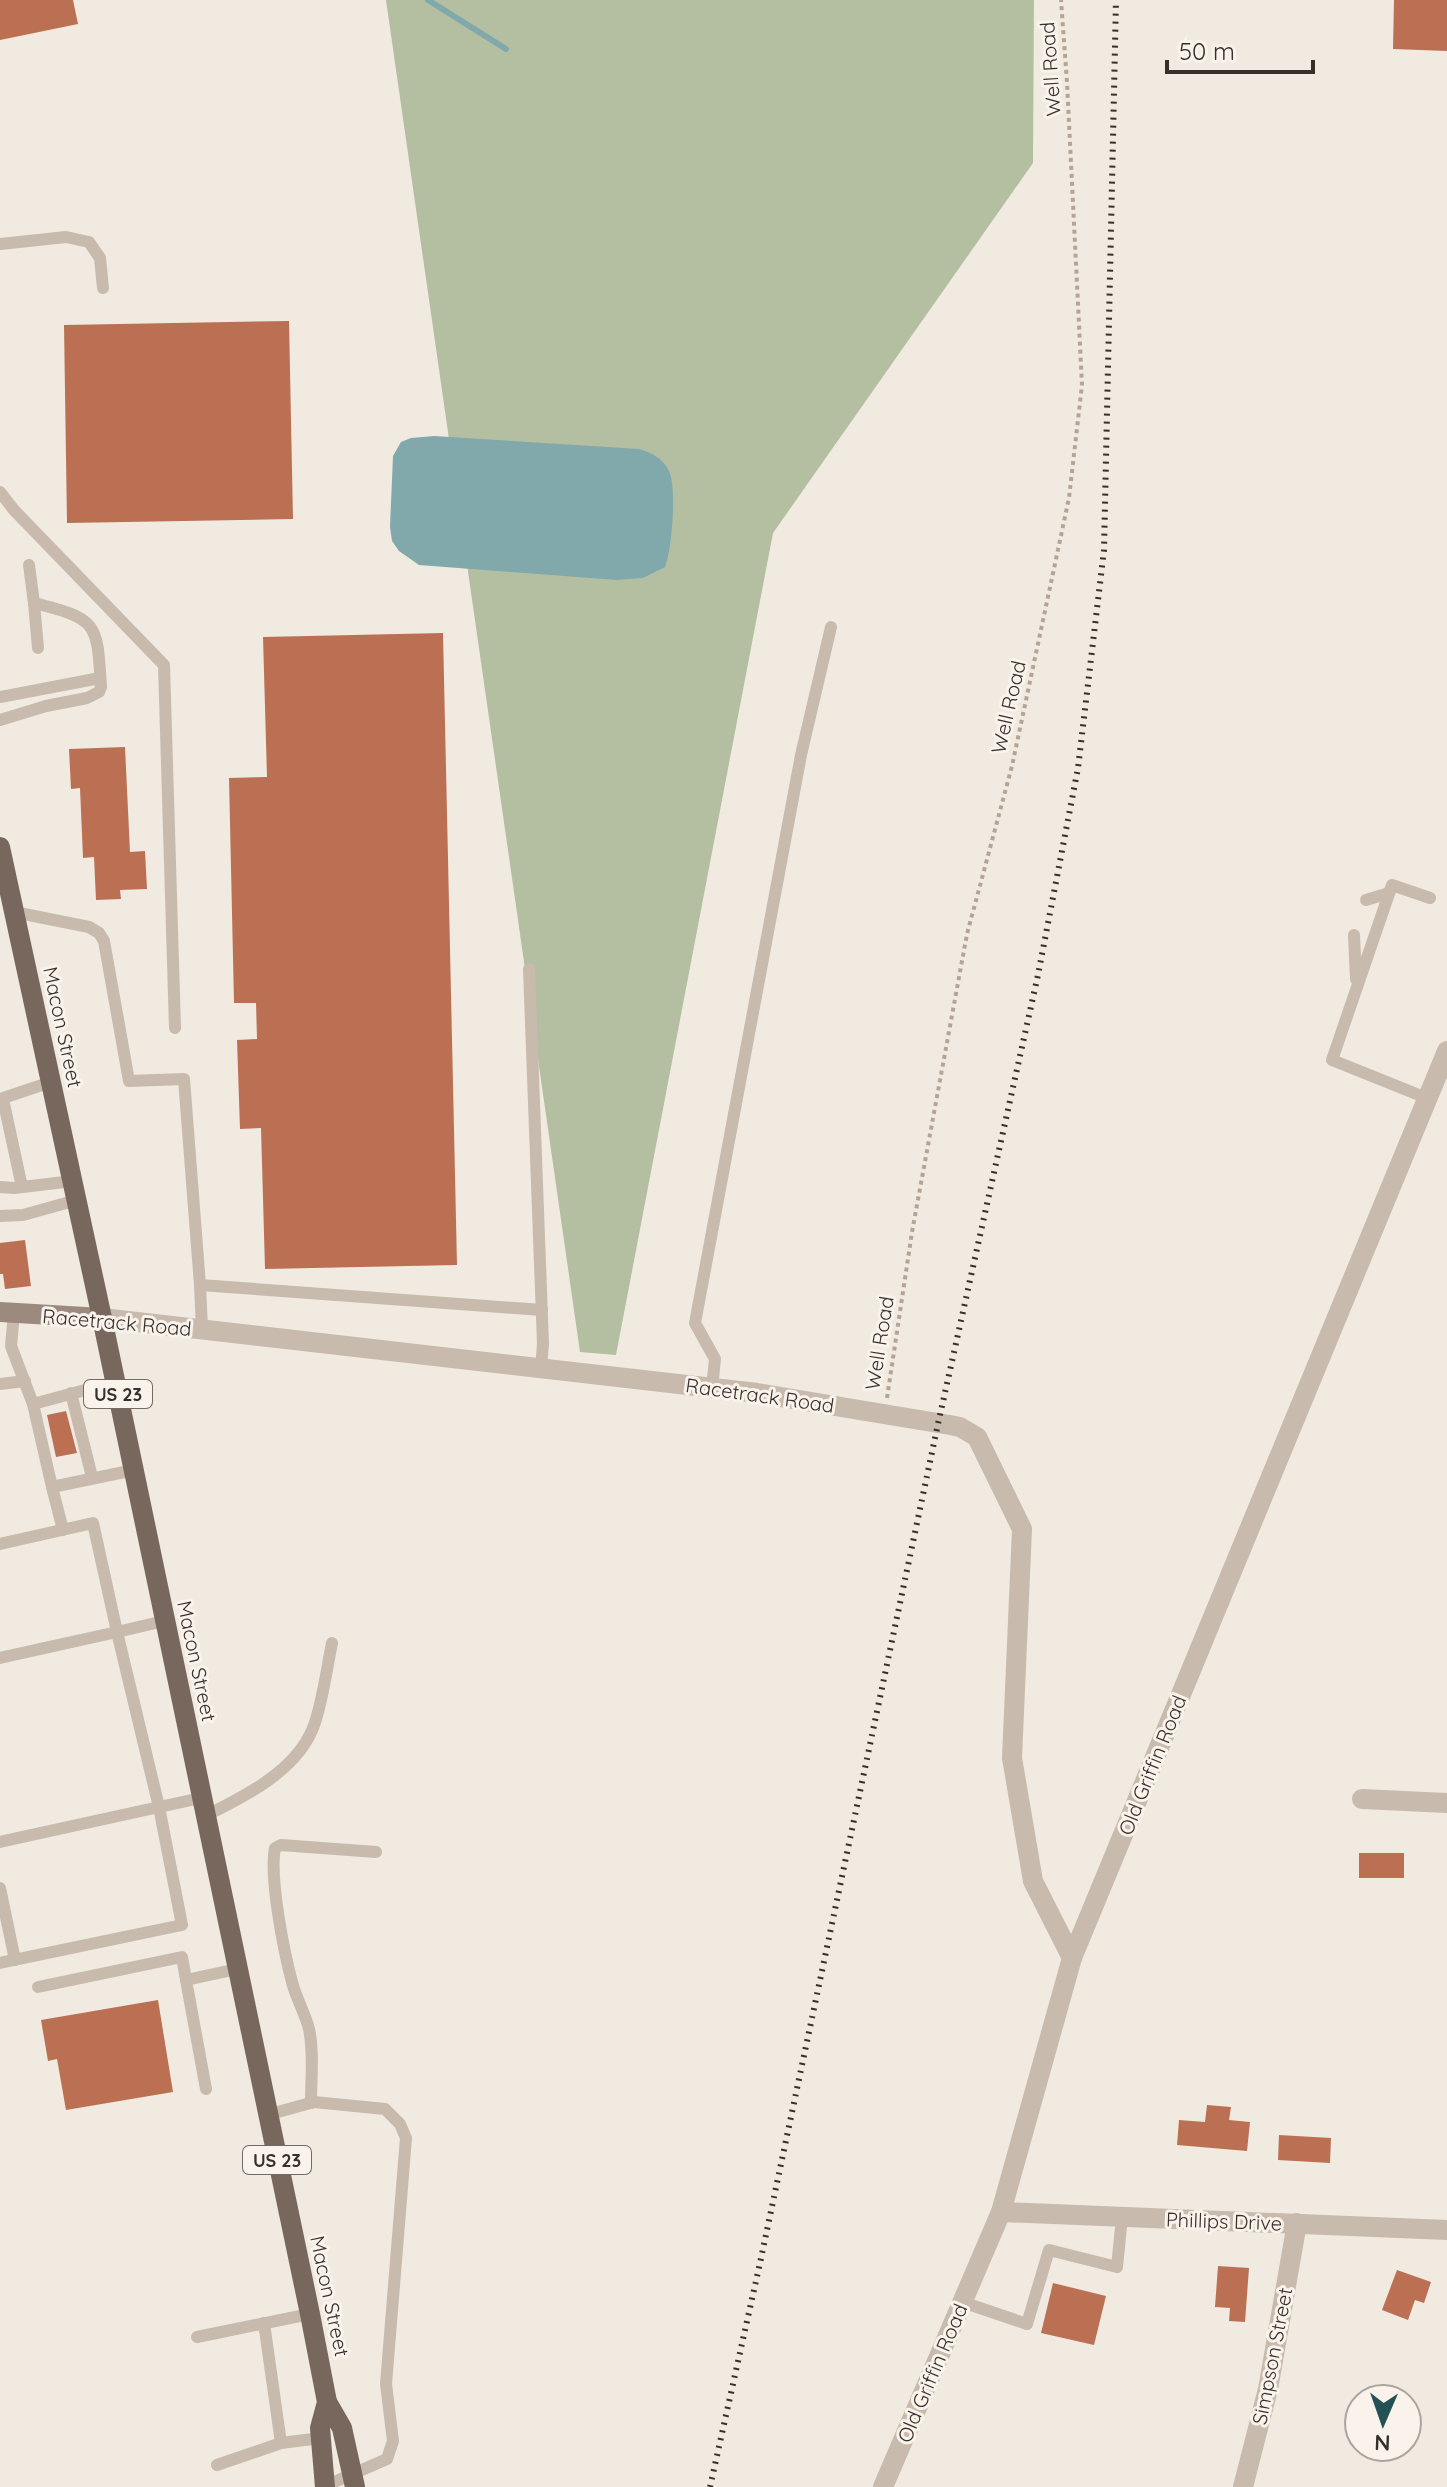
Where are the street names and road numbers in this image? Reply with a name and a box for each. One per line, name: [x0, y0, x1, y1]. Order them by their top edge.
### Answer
street label: Well Road: [1034, 21, 1066, 117]
street label: Well Road: [985, 658, 1031, 756]
street label: Macon Street: [38, 964, 88, 1090]
street label: Well Road: [859, 1294, 899, 1392]
street label: Racetrack Road: [41, 1303, 193, 1341]
street label: Racetrack Road: [684, 1372, 836, 1418]
road number: US 23: [84, 1380, 152, 1408]
street label: Macon Street: [172, 1598, 222, 1724]
street label: Old Griffin Road: [1113, 1691, 1191, 1839]
road number: US 23: [243, 2146, 311, 2174]
street label: Phillips Drive: [1166, 2206, 1282, 2236]
street label: Macon Street: [305, 2233, 355, 2359]
street label: Simpson Street: [1246, 2285, 1298, 2427]
street label: Old Griffin Road: [891, 2300, 973, 2446]

